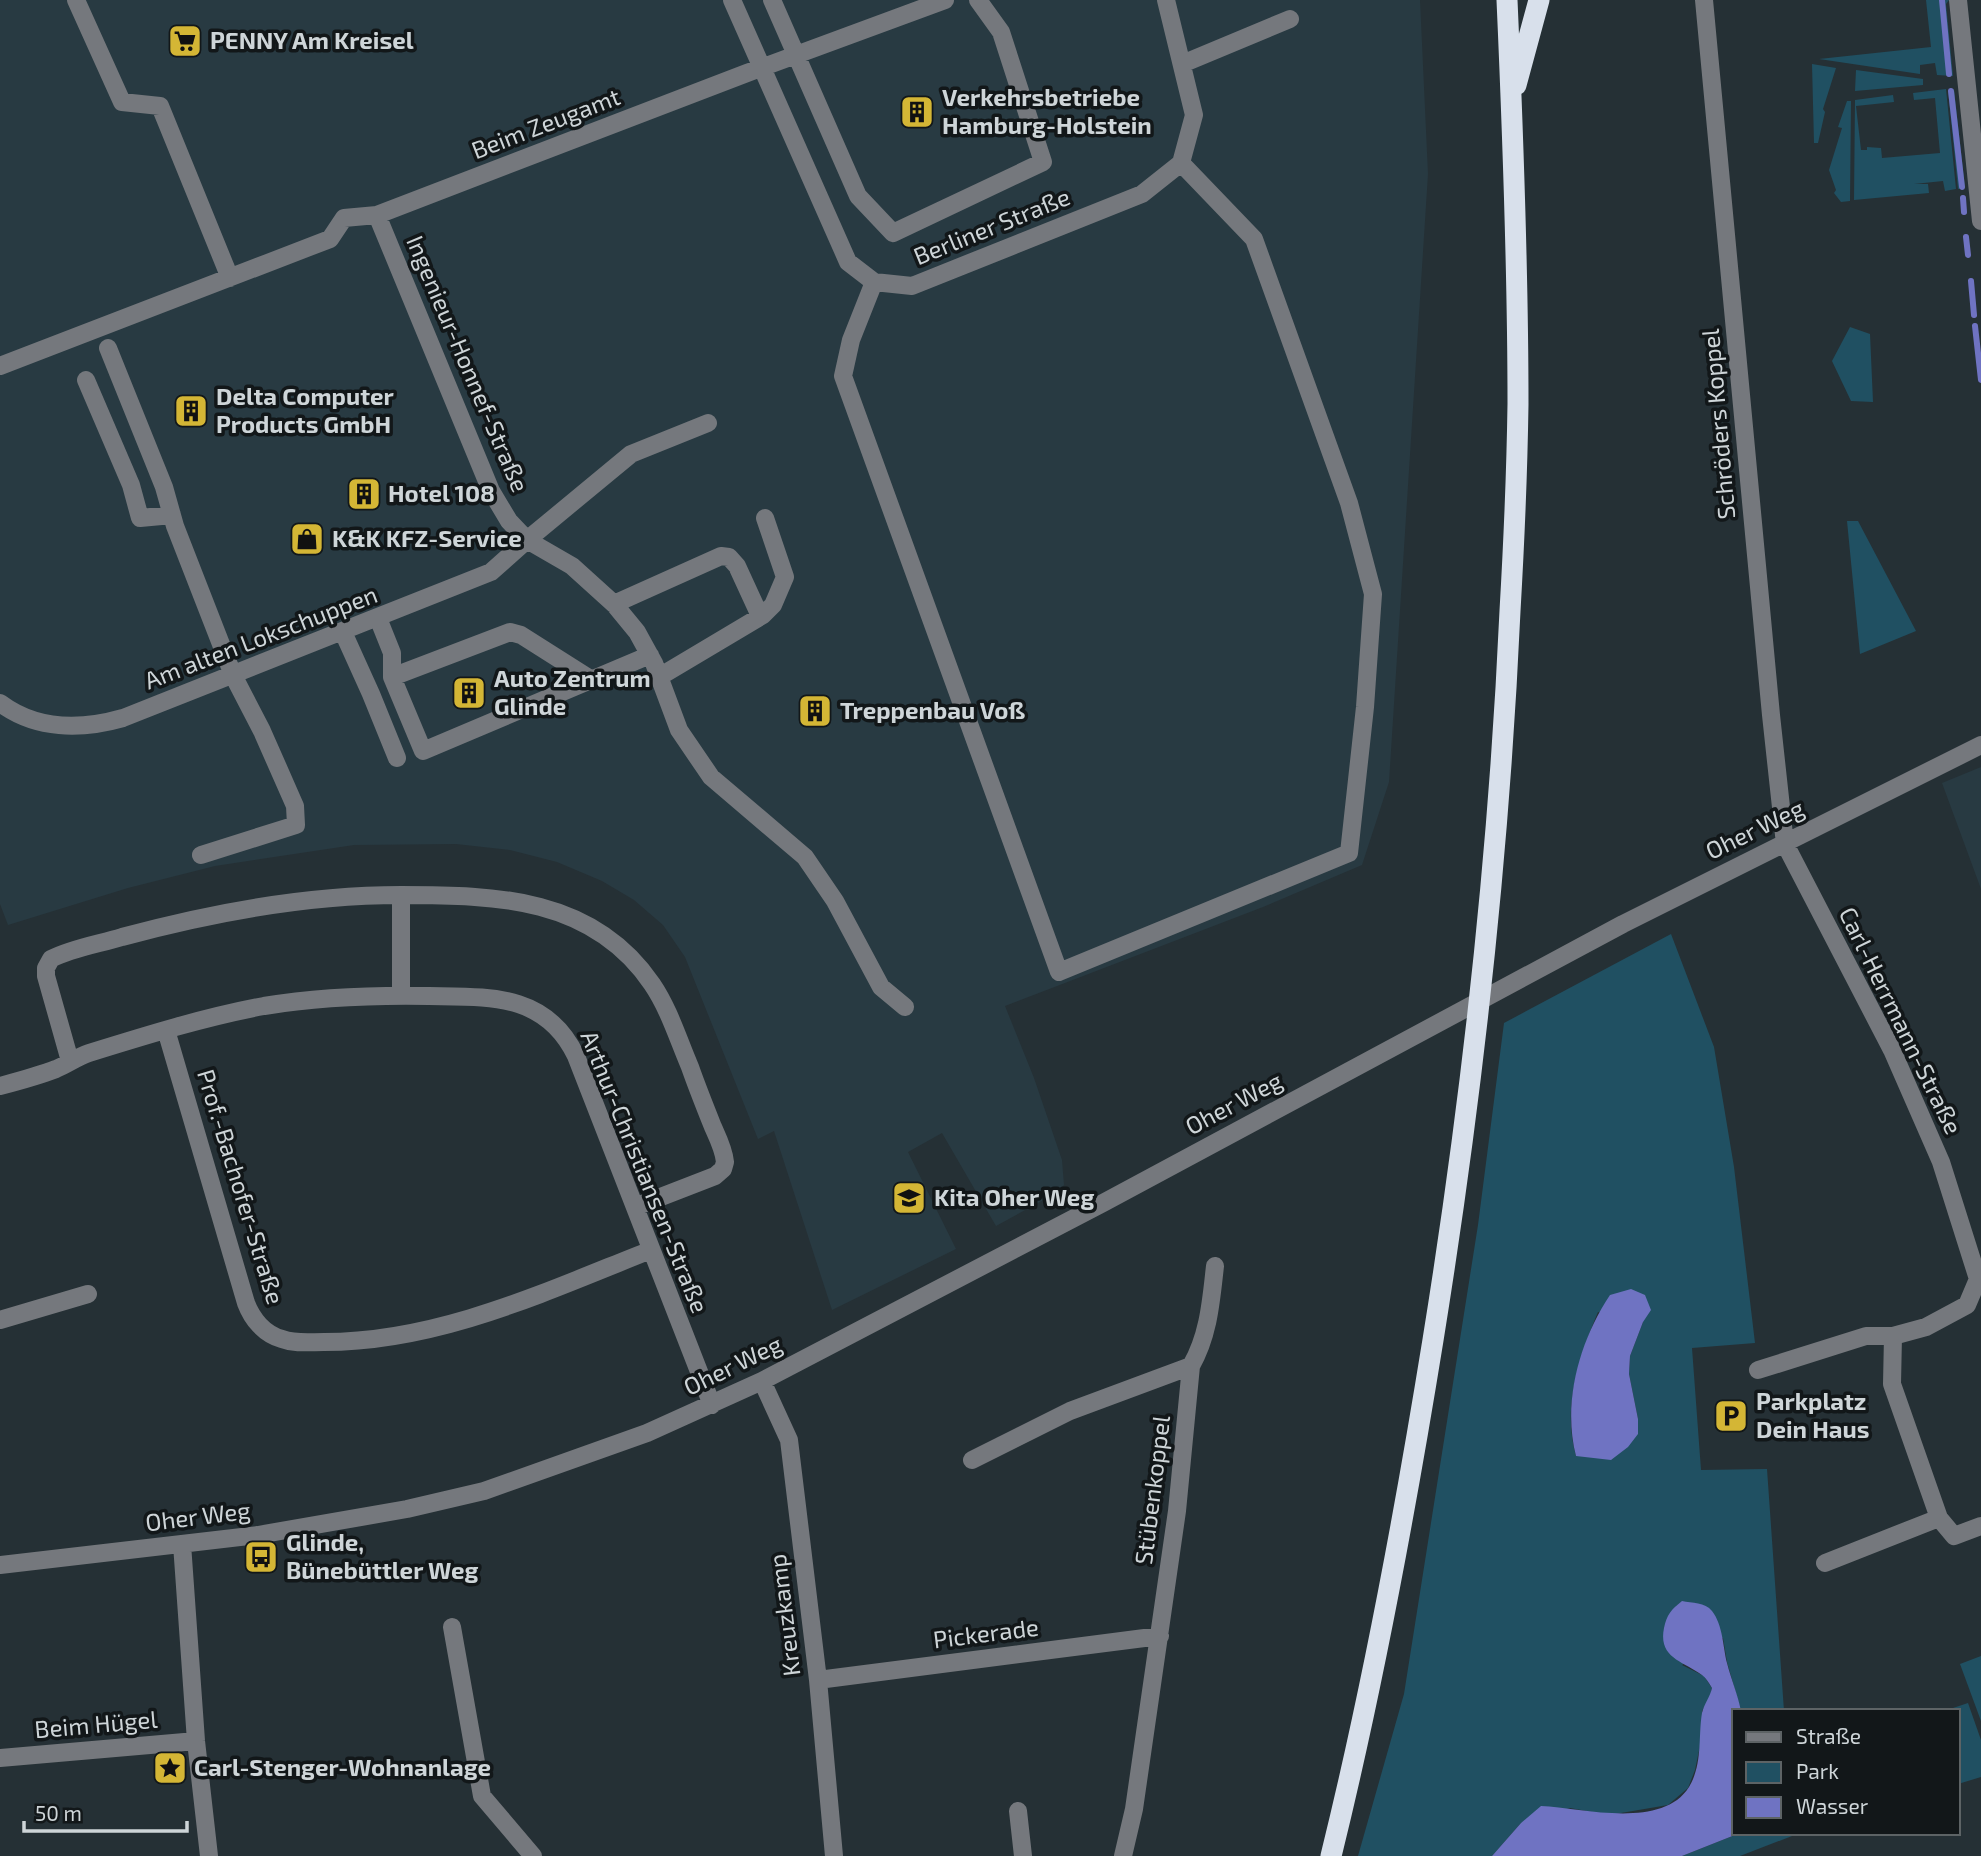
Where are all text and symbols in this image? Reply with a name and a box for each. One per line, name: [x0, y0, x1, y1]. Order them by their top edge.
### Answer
supermarket icon: PENNY Am Kreisel: [166, 22, 204, 60]
place label: PENNY Am Kreisel: [210, 25, 414, 54]
street label: Beim Zeugamt: [467, 81, 624, 164]
place label: Verkehrsbetriebe Hamburg-Holstein: [942, 82, 1152, 139]
building icon: Verkehrsbetriebe Hamburg-Holstein: [898, 93, 936, 131]
street label: Berliner Straße: [909, 181, 1074, 270]
street label: Ingenieur-Honnef-Straße: [401, 231, 536, 496]
street label: Schröders Koppel: [1695, 328, 1740, 521]
place label: Delta Computer Products GmbH: [216, 381, 395, 438]
building icon: Delta Computer Products GmbH: [172, 392, 210, 430]
building icon: Hotel 108: [345, 475, 383, 513]
place label: Hotel 108: [388, 478, 495, 507]
shop icon: K&K KFZ-Service: [288, 520, 326, 558]
place label: K&K KFZ-Service: [332, 523, 522, 552]
street label: Am alten Lokschuppen: [140, 579, 381, 694]
place label: Auto Zentrum Glinde: [494, 663, 651, 720]
building icon: Auto Zentrum Glinde: [450, 674, 488, 712]
building icon: Treppenbau Voß: [796, 692, 834, 730]
place label: Treppenbau Voß: [840, 695, 1025, 724]
street label: Oher Weg: [1701, 792, 1808, 865]
street label: Carl-Herrmann-Straße: [1834, 902, 1969, 1139]
street label: Arthur-Christiansen-Straße: [575, 1026, 715, 1317]
street label: Oher Weg: [1180, 1065, 1287, 1140]
street label: Prof.-Bachofer-Straße: [192, 1066, 291, 1308]
school or university icon: Kita Oher Weg: [890, 1179, 928, 1217]
place label: Kita Oher Weg: [934, 1182, 1094, 1211]
street label: Oher Weg: [679, 1328, 786, 1401]
place label: Parkplatz Dein Haus: [1756, 1386, 1869, 1443]
parking icon: Parkplatz Dein Haus: [1712, 1397, 1750, 1435]
street label: Stübenkoppel: [1128, 1414, 1175, 1566]
street label: Oher Weg: [144, 1495, 252, 1536]
place label: Glinde, Bünebüttler Weg: [286, 1527, 478, 1584]
bus stop icon: Glinde, Bünebüttler Weg: [242, 1538, 280, 1576]
street label: Kreuzkamp: [762, 1553, 805, 1678]
street label: Pickerade: [931, 1612, 1040, 1653]
street label: Beim Hügel: [33, 1704, 158, 1743]
legend: [1732, 1709, 1960, 1835]
text: Straße: [1796, 1723, 1861, 1748]
place icon: Carl-Stenger-Wohnanlage: [151, 1749, 189, 1787]
place label: Carl-Stenger-Wohnanlage: [194, 1752, 491, 1781]
text: Park: [1796, 1758, 1839, 1783]
scale bar: [24, 1790, 187, 1834]
text: Wasser: [1796, 1793, 1869, 1818]
text: 50 m: [35, 1800, 82, 1825]

